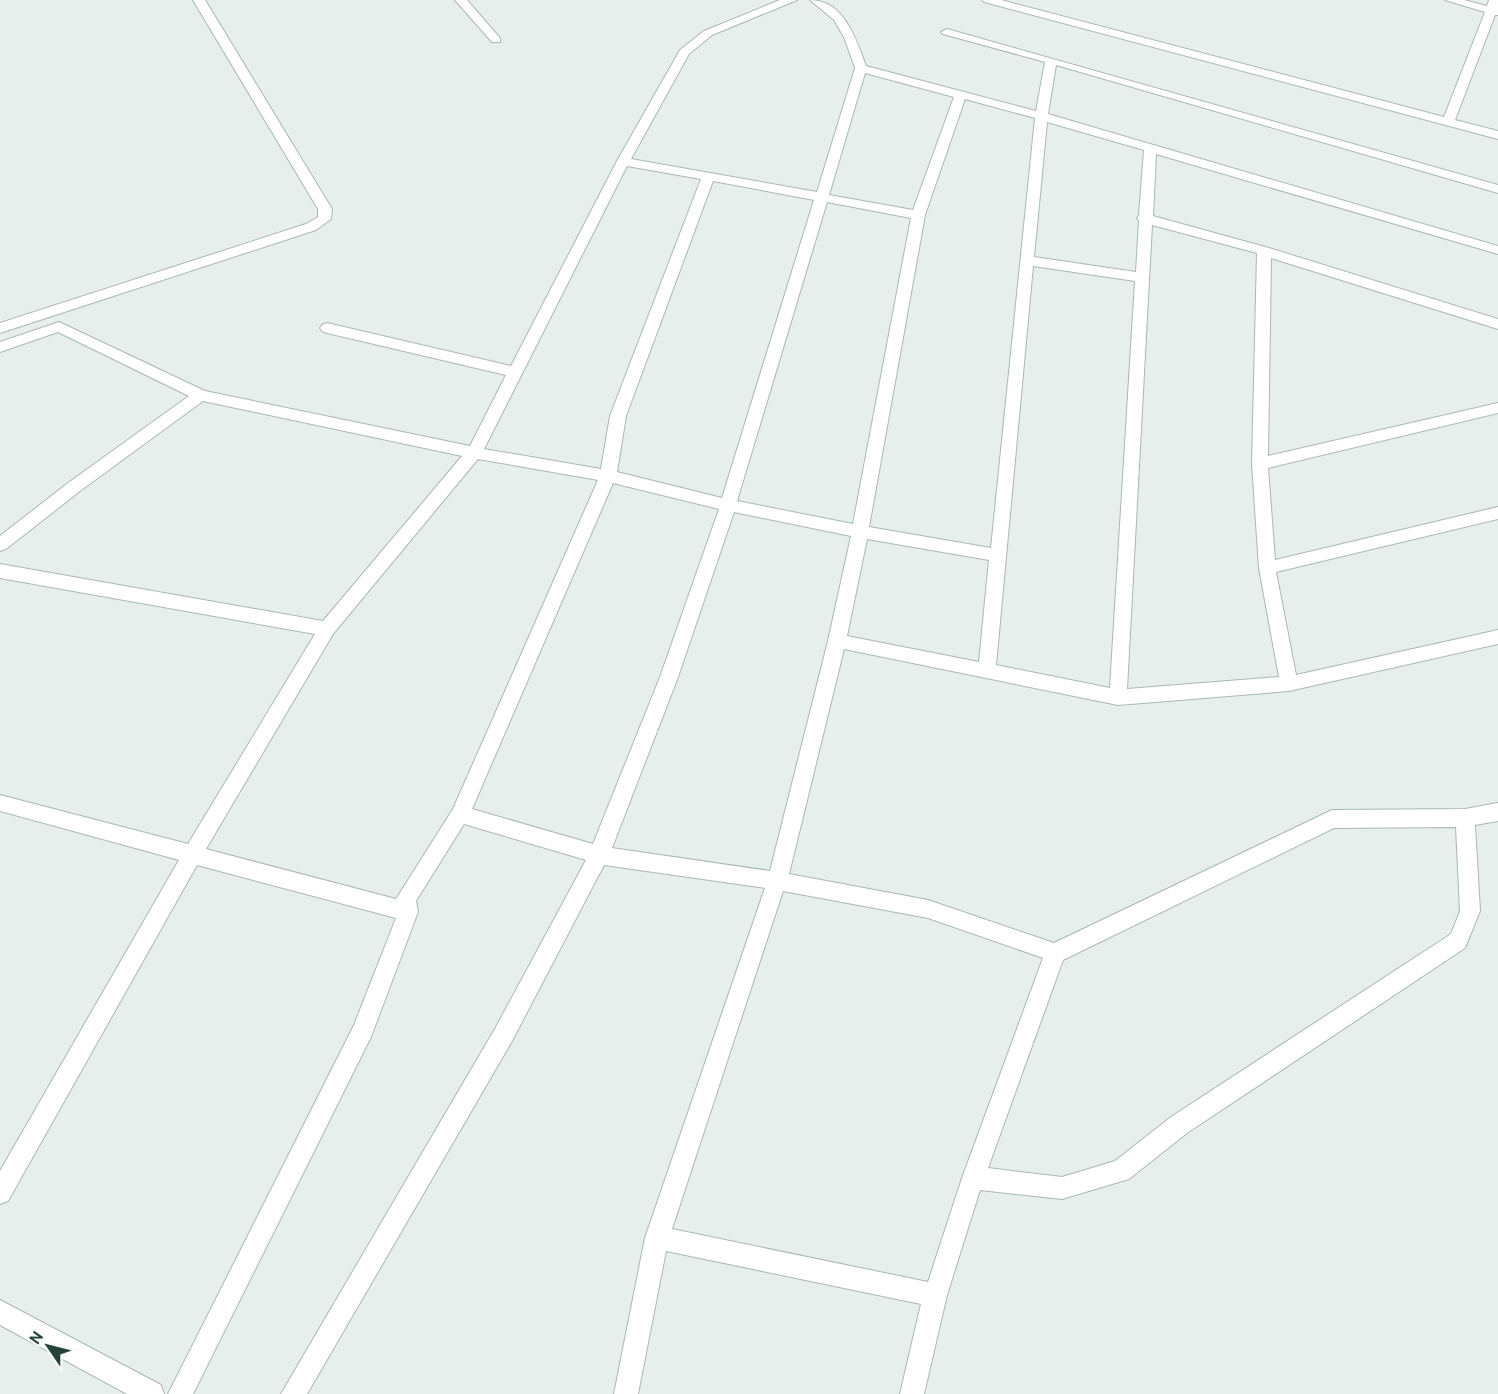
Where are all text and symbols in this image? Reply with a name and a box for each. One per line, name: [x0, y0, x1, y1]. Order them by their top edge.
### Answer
north arrow: [18, 1316, 78, 1376]
text: N: [25, 1328, 47, 1348]

